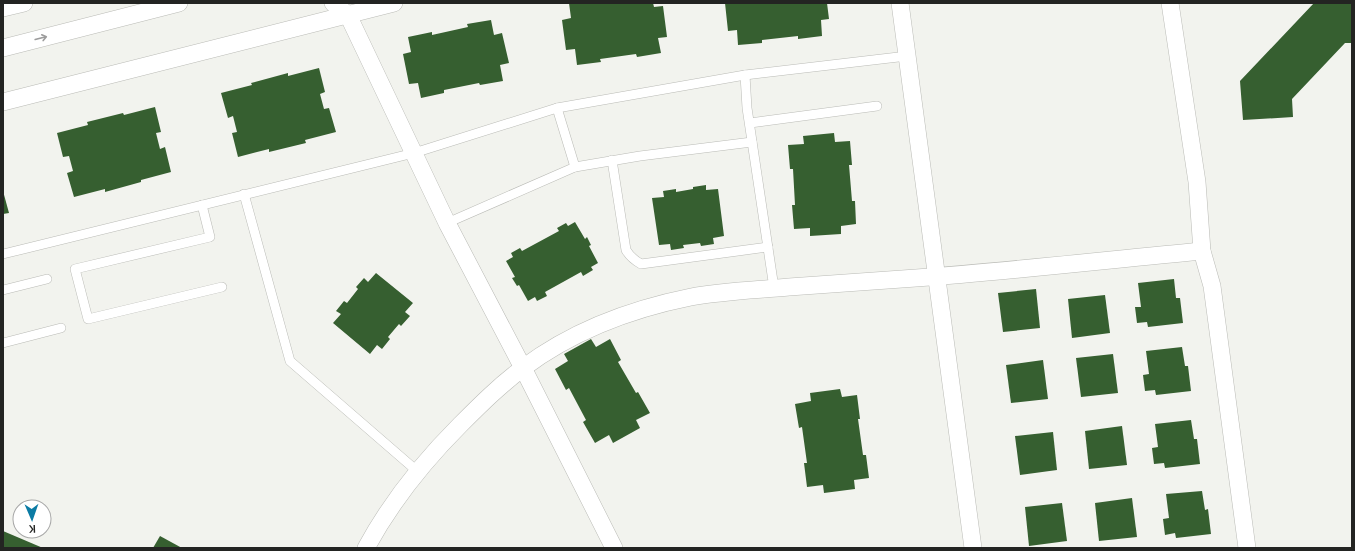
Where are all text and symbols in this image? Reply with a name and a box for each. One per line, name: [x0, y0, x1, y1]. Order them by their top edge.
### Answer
one-way arrow: [34, 34, 47, 41]
north arrow: [12, 499, 52, 539]
text: K: [29, 522, 36, 536]

